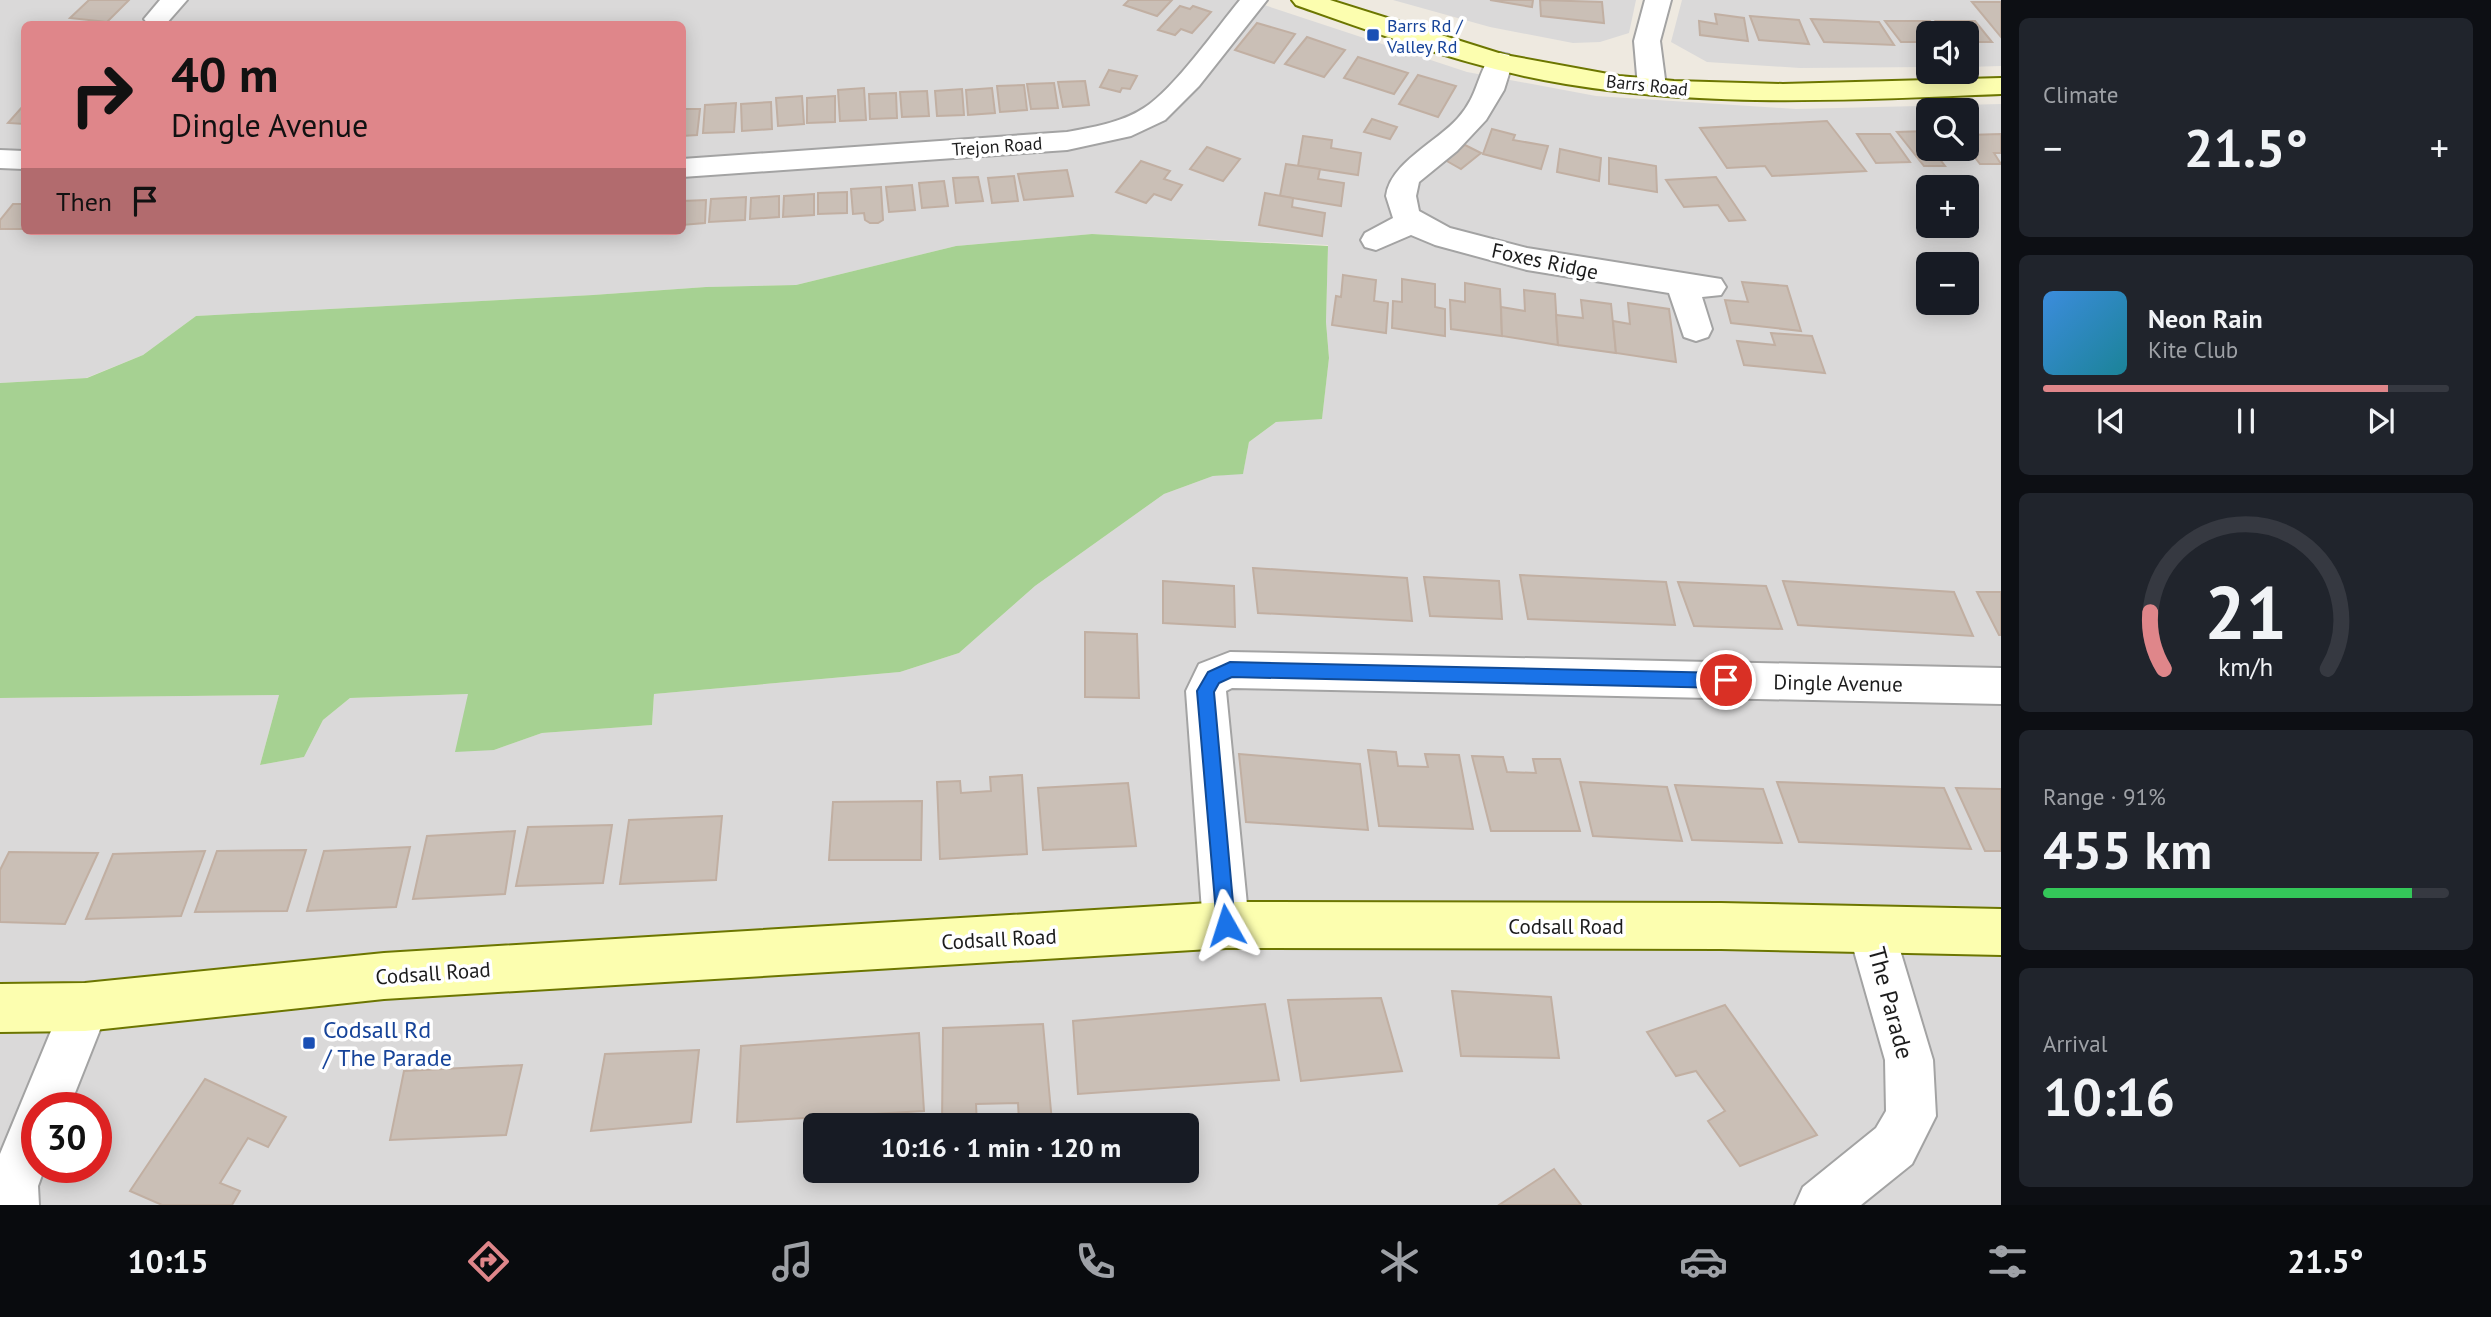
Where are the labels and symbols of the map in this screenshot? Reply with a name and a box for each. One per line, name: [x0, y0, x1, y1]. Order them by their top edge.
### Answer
place label: Barrs Rd / Valley Rd: [1386, 14, 1464, 58]
marker: Barrs Rd / Valley Rd: [1365, 27, 1381, 43]
street label: Barrs Road: [1605, 69, 1689, 101]
street label: Trejon Road: [951, 131, 1043, 161]
street label: Foxes Ridge: [1489, 237, 1601, 285]
pin: [1696, 650, 1756, 710]
street label: Dingle Avenue: [1773, 668, 1903, 698]
position arrow: [1189, 888, 1263, 962]
street label: Codsall Road: [1508, 913, 1624, 940]
street label: Codsall Road: [941, 922, 1057, 956]
street label: The Parade: [1861, 944, 1921, 1062]
street label: Codsall Road: [374, 956, 492, 990]
place label: Codsall Rd / The Parade: [322, 1014, 452, 1073]
marker: Codsall Rd / The Parade: [301, 1035, 317, 1051]
speed limit sign: 30: [21, 1092, 112, 1183]

